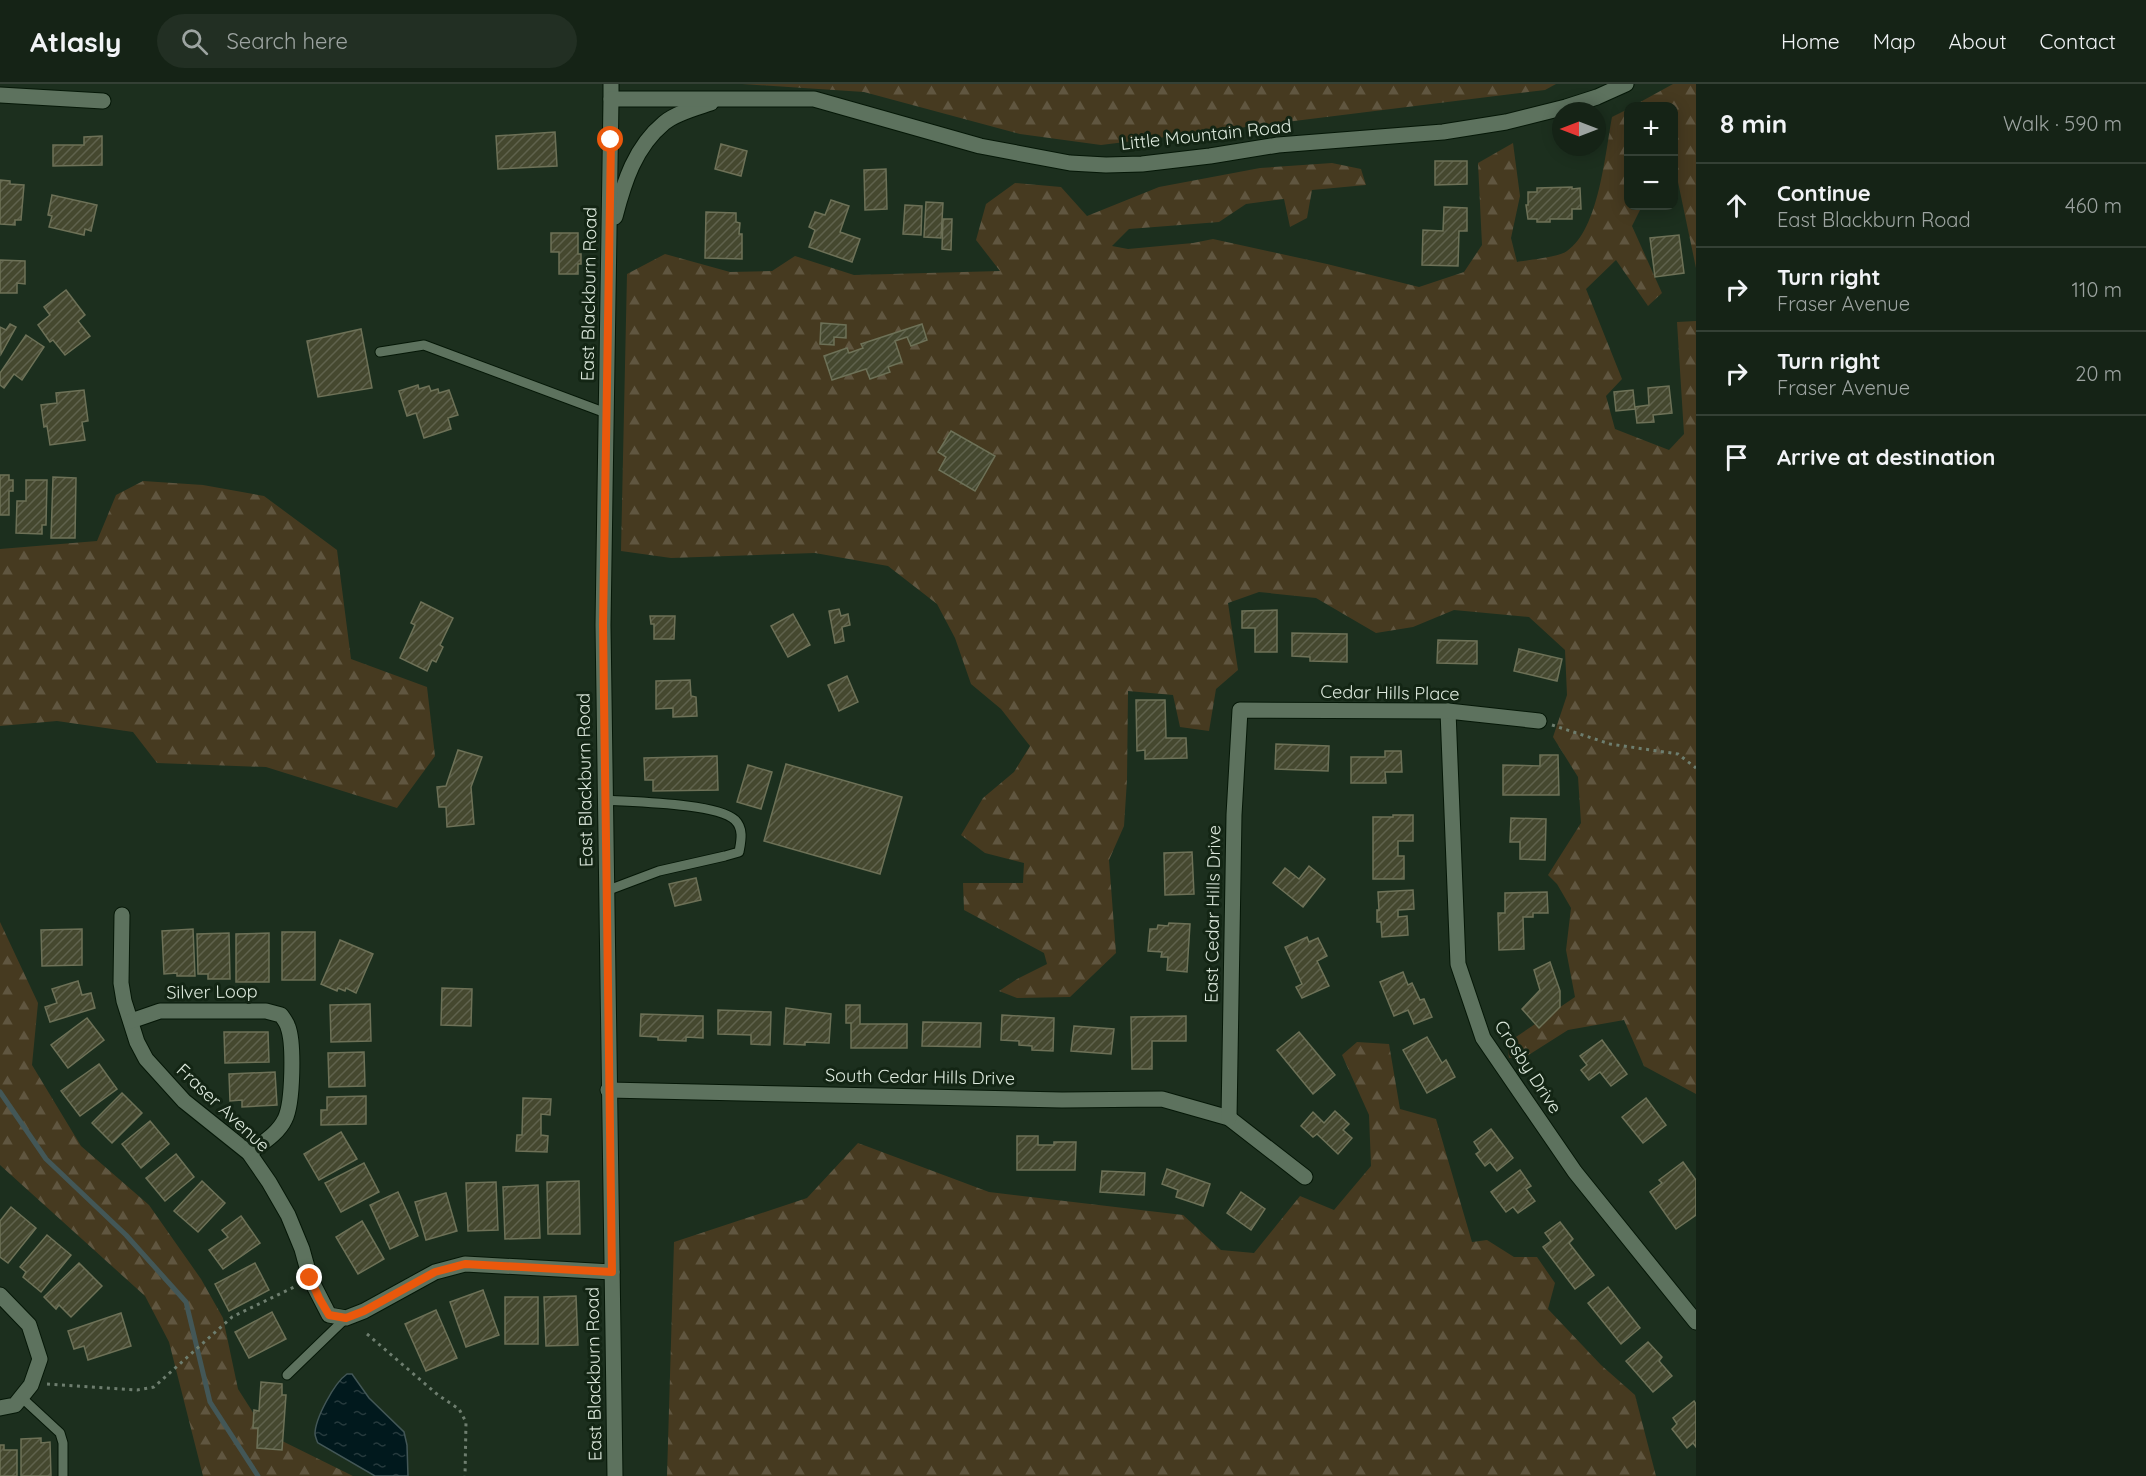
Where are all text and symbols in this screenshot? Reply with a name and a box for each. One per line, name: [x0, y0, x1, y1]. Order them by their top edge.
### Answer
search box: [157, 14, 577, 68]
text: Atlasly: [30, 24, 121, 59]
icon: search: [178, 25, 211, 58]
text: Search here: [226, 27, 348, 55]
text: Home: [1781, 28, 1840, 54]
text: Map: [1873, 28, 1916, 54]
text: About: [1949, 28, 2007, 54]
text: Contact: [2040, 28, 2116, 54]
north arrow: [1552, 102, 1606, 156]
map controls: [1624, 102, 1678, 210]
button: +: [1624, 102, 1678, 156]
text: 8 min: [1720, 107, 1787, 140]
text: Walk · 590 m: [2003, 111, 2122, 136]
street label: Little Mountain Road: [1119, 114, 1293, 155]
route start: [597, 126, 623, 152]
button: −: [1624, 156, 1678, 210]
text: Continue: [1777, 179, 1871, 207]
icon: ahead: [1720, 189, 1753, 222]
text: 460 m: [2065, 193, 2122, 218]
street label: East Blackburn Road: [575, 207, 602, 381]
text: East Blackburn Road: [1777, 207, 1971, 232]
text: Turn right: [1777, 263, 1881, 291]
icon: right: [1720, 273, 1753, 306]
text: 110 m: [2072, 277, 2122, 302]
text: Fraser Avenue: [1777, 291, 1910, 316]
text: Turn right: [1777, 347, 1881, 375]
icon: right: [1720, 357, 1753, 390]
text: 20 m: [2075, 361, 2122, 386]
text: Fraser Avenue: [1777, 375, 1910, 400]
icon: arrive: [1720, 441, 1753, 474]
text: Arrive at destination: [1777, 443, 1995, 471]
street label: Cedar Hills Place: [1320, 680, 1460, 705]
street label: East Blackburn Road: [571, 693, 598, 867]
street label: East Cedar Hills Drive: [1199, 825, 1226, 1003]
street label: Silver Loop: [166, 979, 258, 1004]
street label: Crosby Drive: [1490, 1016, 1567, 1118]
street label: Fraser Avenue: [172, 1058, 275, 1157]
street label: South Cedar Hills Drive: [825, 1063, 1015, 1090]
route end: [296, 1264, 322, 1290]
street label: East Blackburn Road: [580, 1287, 607, 1461]

